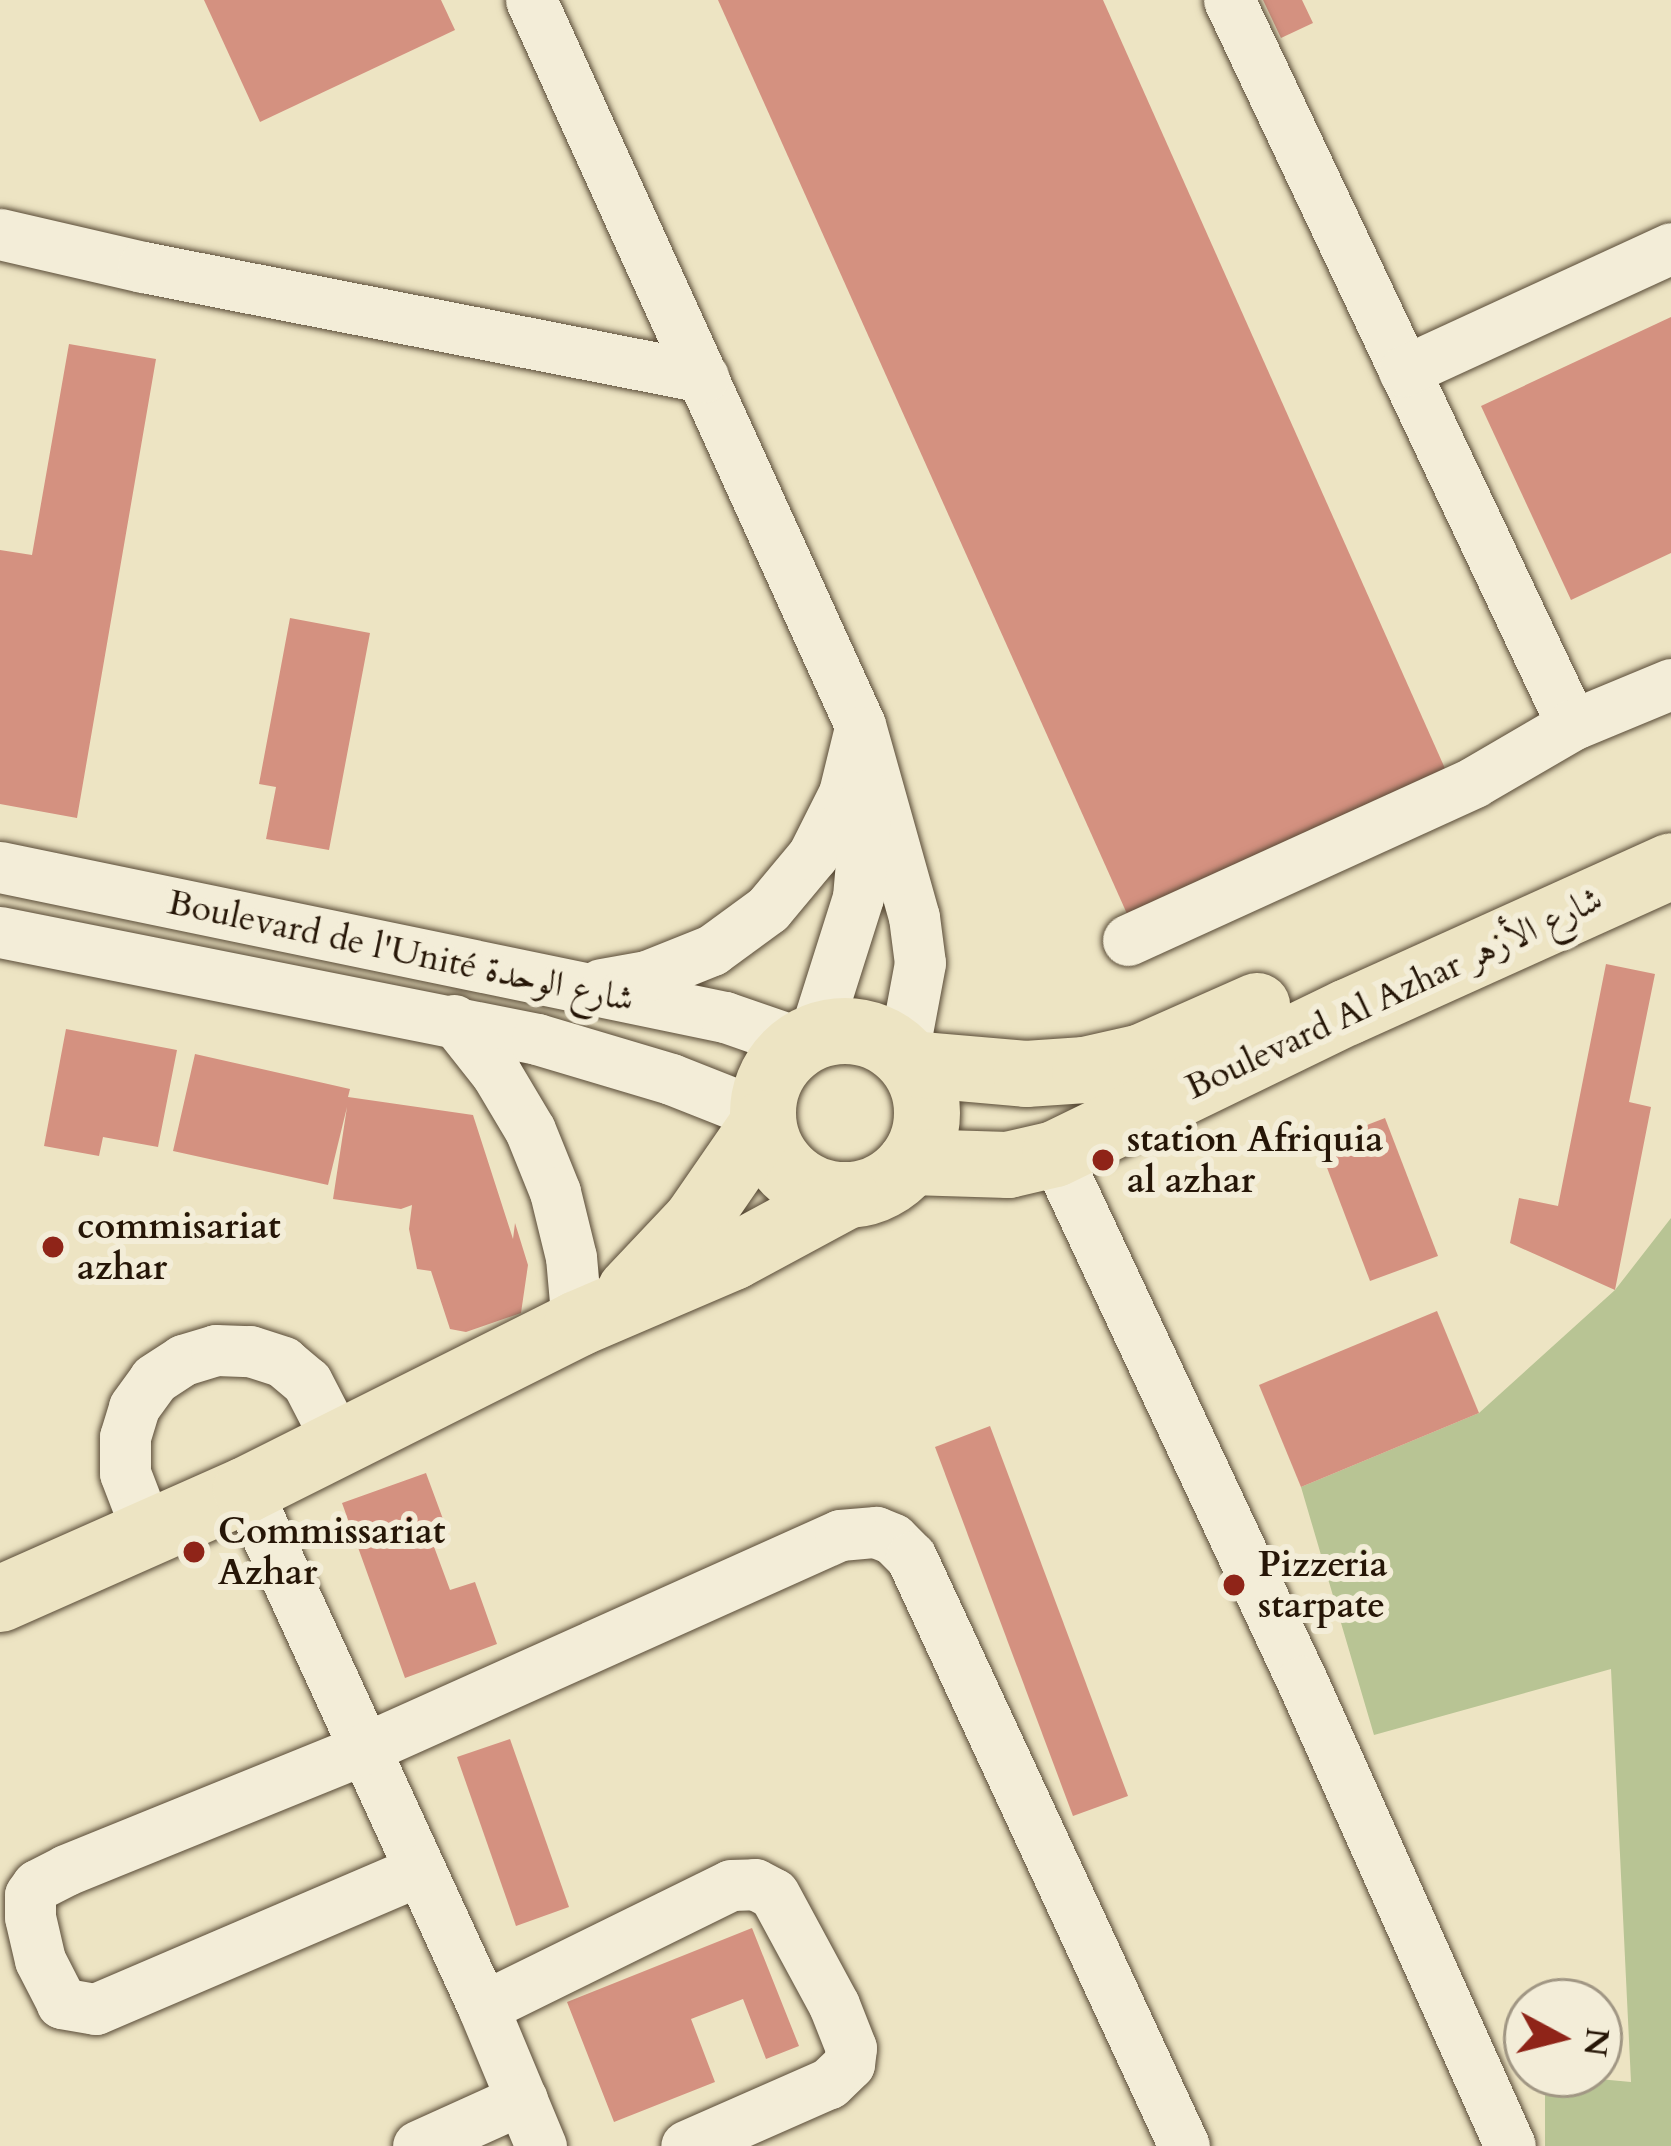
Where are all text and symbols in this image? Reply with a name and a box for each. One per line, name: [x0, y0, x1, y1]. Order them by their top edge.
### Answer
street label: Boulevard Al Azhar شارع الأزهر: [1179, 877, 1609, 1109]
street label: Boulevard de l'Unité شارع الوحدة: [164, 880, 638, 1022]
place label: station Afriquia al azhar: [1127, 1117, 1383, 1202]
marker: station Afriquia al azhar: [1090, 1147, 1116, 1173]
place label: commisariat azhar: [77, 1204, 281, 1289]
marker: commisariat azhar: [40, 1234, 66, 1260]
place label: Commissariat Azhar: [218, 1509, 445, 1594]
marker: Commissariat Azhar: [181, 1539, 207, 1565]
place label: Pizzeria starpate: [1258, 1542, 1388, 1627]
marker: Pizzeria starpate: [1221, 1572, 1247, 1598]
north arrow: [1503, 1978, 1623, 2098]
text: N: [1572, 2025, 1620, 2059]

